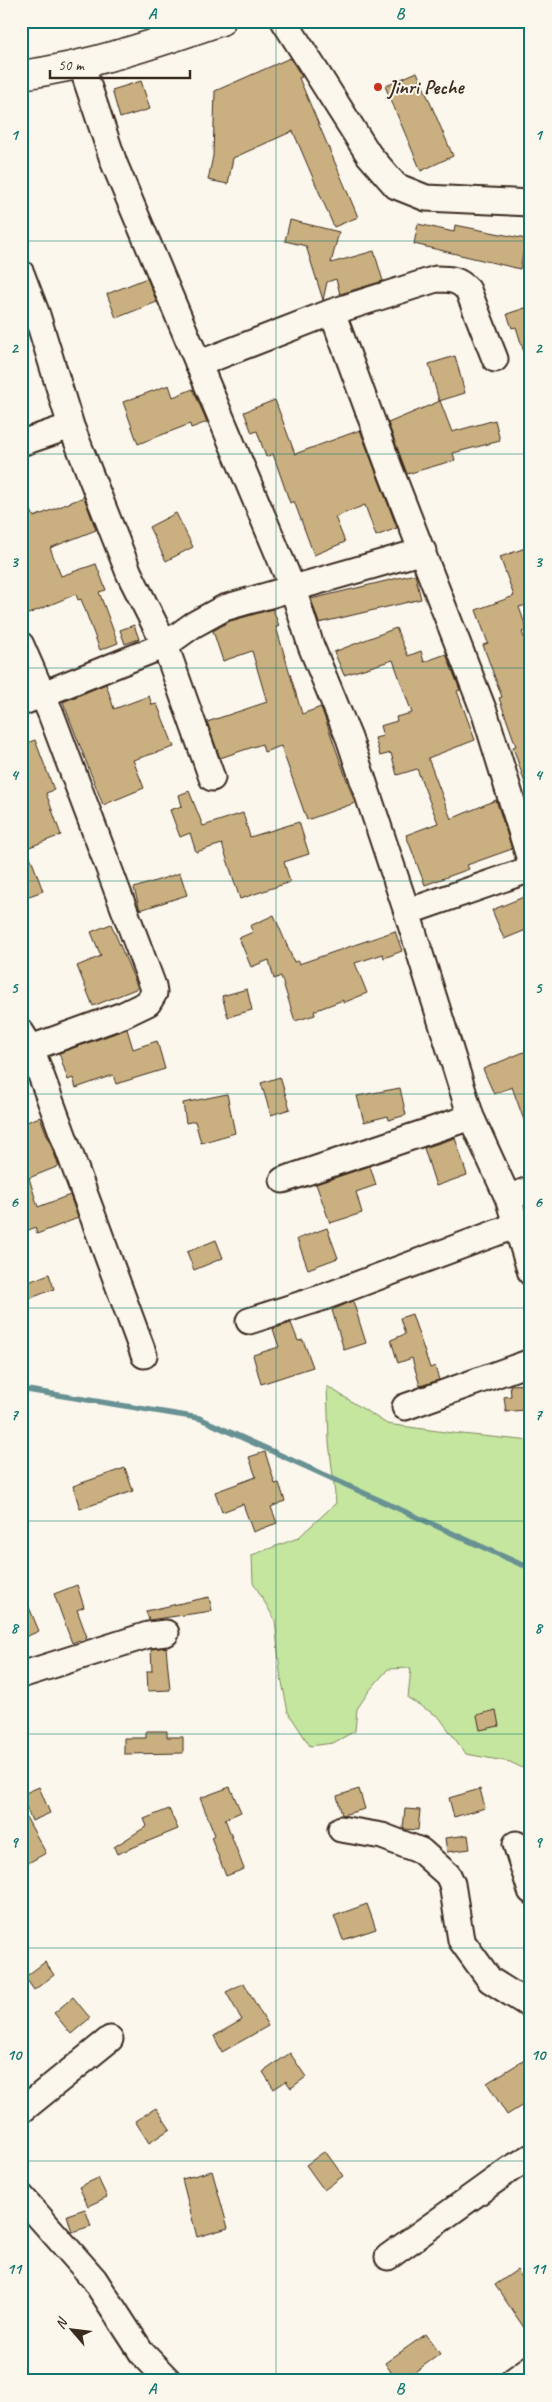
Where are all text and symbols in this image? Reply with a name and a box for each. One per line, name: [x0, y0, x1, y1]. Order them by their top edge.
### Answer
text: A: [148, 4, 158, 24]
text: B: [396, 4, 406, 24]
scale bar: [50, 48, 190, 80]
text: 50 m: [58, 56, 85, 75]
place label: Jinri Peche: [386, 75, 465, 100]
marker: Jinri Peche: [372, 81, 384, 93]
text: 1: [10, 125, 19, 145]
text: 1: [534, 125, 543, 145]
text: 2: [10, 338, 19, 358]
text: 2: [534, 338, 543, 358]
text: 3: [10, 552, 19, 572]
text: 3: [534, 552, 543, 572]
text: 4: [10, 765, 19, 785]
text: 4: [534, 765, 543, 785]
text: 5: [11, 978, 20, 998]
text: 5: [535, 978, 544, 998]
text: 6: [10, 1192, 19, 1212]
text: 6: [534, 1192, 543, 1212]
text: 7: [10, 1405, 19, 1425]
text: 7: [534, 1405, 543, 1425]
text: 8: [10, 1618, 19, 1638]
text: 8: [534, 1618, 543, 1638]
text: 9: [10, 1832, 19, 1852]
text: 9: [534, 1832, 543, 1852]
text: 10: [7, 2045, 23, 2065]
text: 10: [531, 2045, 547, 2065]
text: 11: [7, 2259, 23, 2279]
text: 11: [531, 2259, 547, 2279]
north arrow: [48, 2304, 98, 2354]
text: N: [51, 2314, 72, 2332]
text: A: [148, 2379, 158, 2399]
text: B: [396, 2379, 406, 2399]

